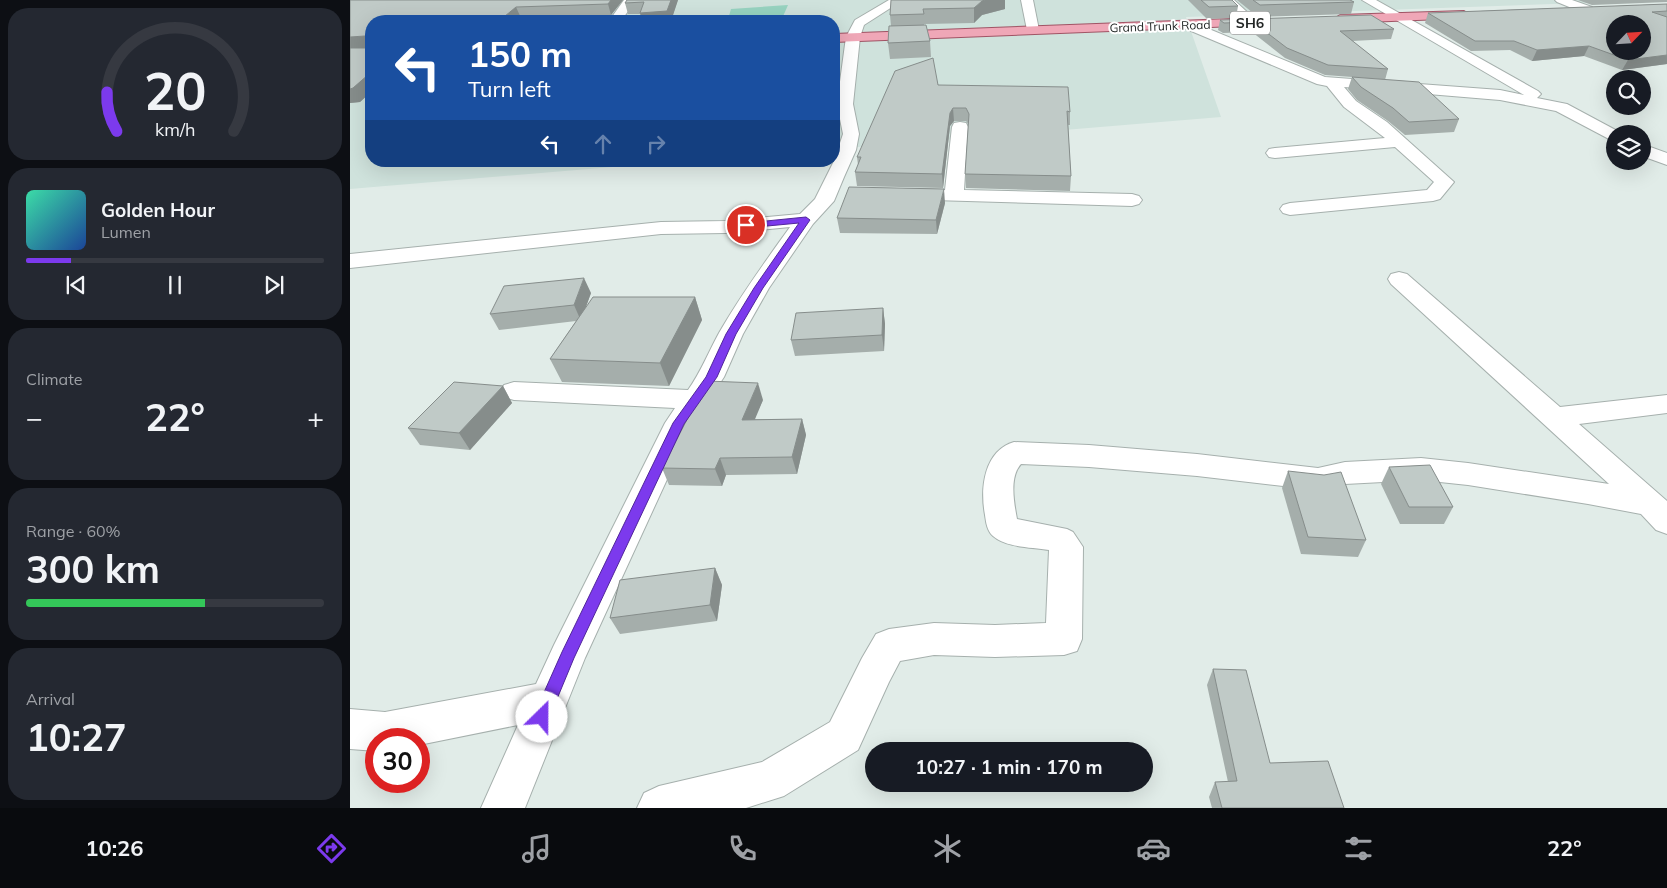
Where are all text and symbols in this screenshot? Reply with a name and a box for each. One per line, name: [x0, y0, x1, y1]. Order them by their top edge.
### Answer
road number: SH6: [1230, 12, 1270, 34]
north arrow: [1606, 15, 1651, 60]
map controls: [1606, 15, 1651, 170]
street label: Grand Trunk Road: [1109, 17, 1211, 35]
text: 150 m: [468, 32, 572, 76]
icon: left: [385, 35, 450, 100]
text: 20: [144, 58, 206, 123]
button: search: [1606, 70, 1651, 115]
text: Turn left: [468, 75, 551, 103]
text: km/h: [155, 118, 195, 140]
button: layers: [1606, 125, 1651, 170]
icon: left: [536, 130, 564, 158]
icon: ahead: [589, 130, 617, 158]
icon: right: [642, 130, 670, 158]
text: Golden Hour: [101, 198, 215, 222]
pin: [725, 204, 767, 246]
icon: arrive: [732, 211, 760, 239]
text: Lumen: [101, 222, 151, 242]
icon: previous: [62, 271, 90, 299]
icon: pause: [161, 271, 189, 299]
icon: next: [260, 271, 288, 299]
text: Climate: [26, 369, 82, 389]
text: 22°: [145, 393, 205, 441]
text: −: [26, 400, 43, 435]
text: +: [307, 400, 324, 435]
text: Range · 60%: [26, 521, 121, 541]
text: 300 km: [26, 545, 160, 593]
text: Arrival: [26, 689, 75, 709]
position arrow: [515, 690, 567, 742]
text: 10:27: [26, 713, 127, 761]
speed limit sign: 30: [365, 728, 430, 793]
text: 10:27 · 1 min · 170 m: [915, 755, 1103, 779]
icon: directions: [314, 831, 349, 866]
icon: music: [519, 831, 554, 866]
icon: phone: [725, 831, 760, 866]
icon: climate: [930, 831, 965, 866]
icon: car: [1136, 831, 1171, 866]
icon: filters: [1341, 831, 1376, 866]
text: 10:26: [85, 834, 144, 862]
text: 22°: [1547, 834, 1582, 862]

